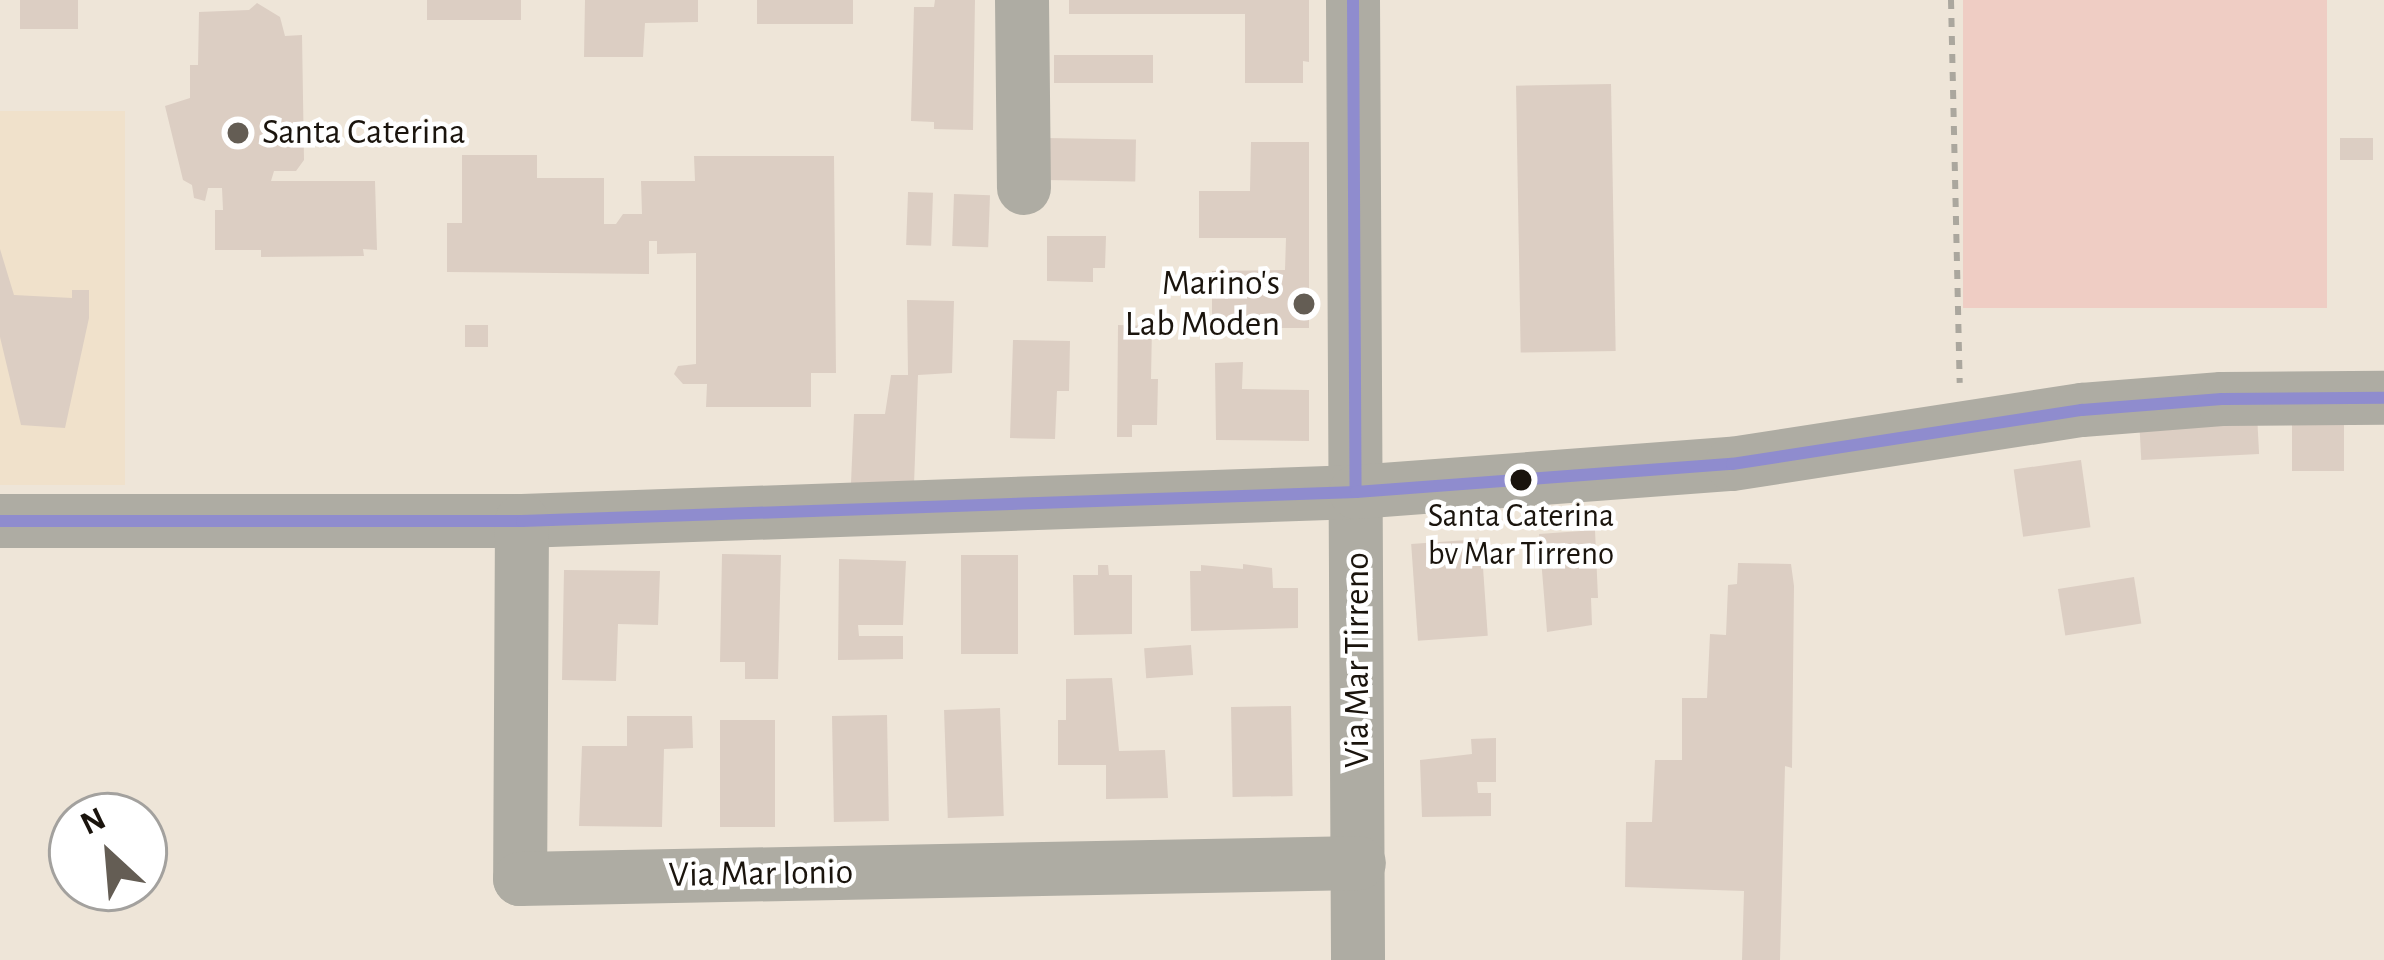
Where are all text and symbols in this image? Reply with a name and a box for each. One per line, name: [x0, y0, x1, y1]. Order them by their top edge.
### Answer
place label: Santa Caterina: [262, 111, 466, 155]
marker: Santa Caterina: [225, 120, 251, 146]
place label: Marino's Lab Moden: [1125, 261, 1280, 346]
marker: Marino's Lab Moden: [1291, 291, 1317, 317]
marker: Santa Caterina bv Mar Tirreno: [1510, 469, 1532, 491]
place label: Santa Caterina bv Mar Tirreno: [1428, 497, 1614, 575]
street label: Via Mar Tirreno: [1336, 552, 1380, 768]
north arrow: [48, 792, 168, 912]
text: N: [76, 802, 111, 842]
street label: Via Mar Ionio: [668, 851, 854, 897]

